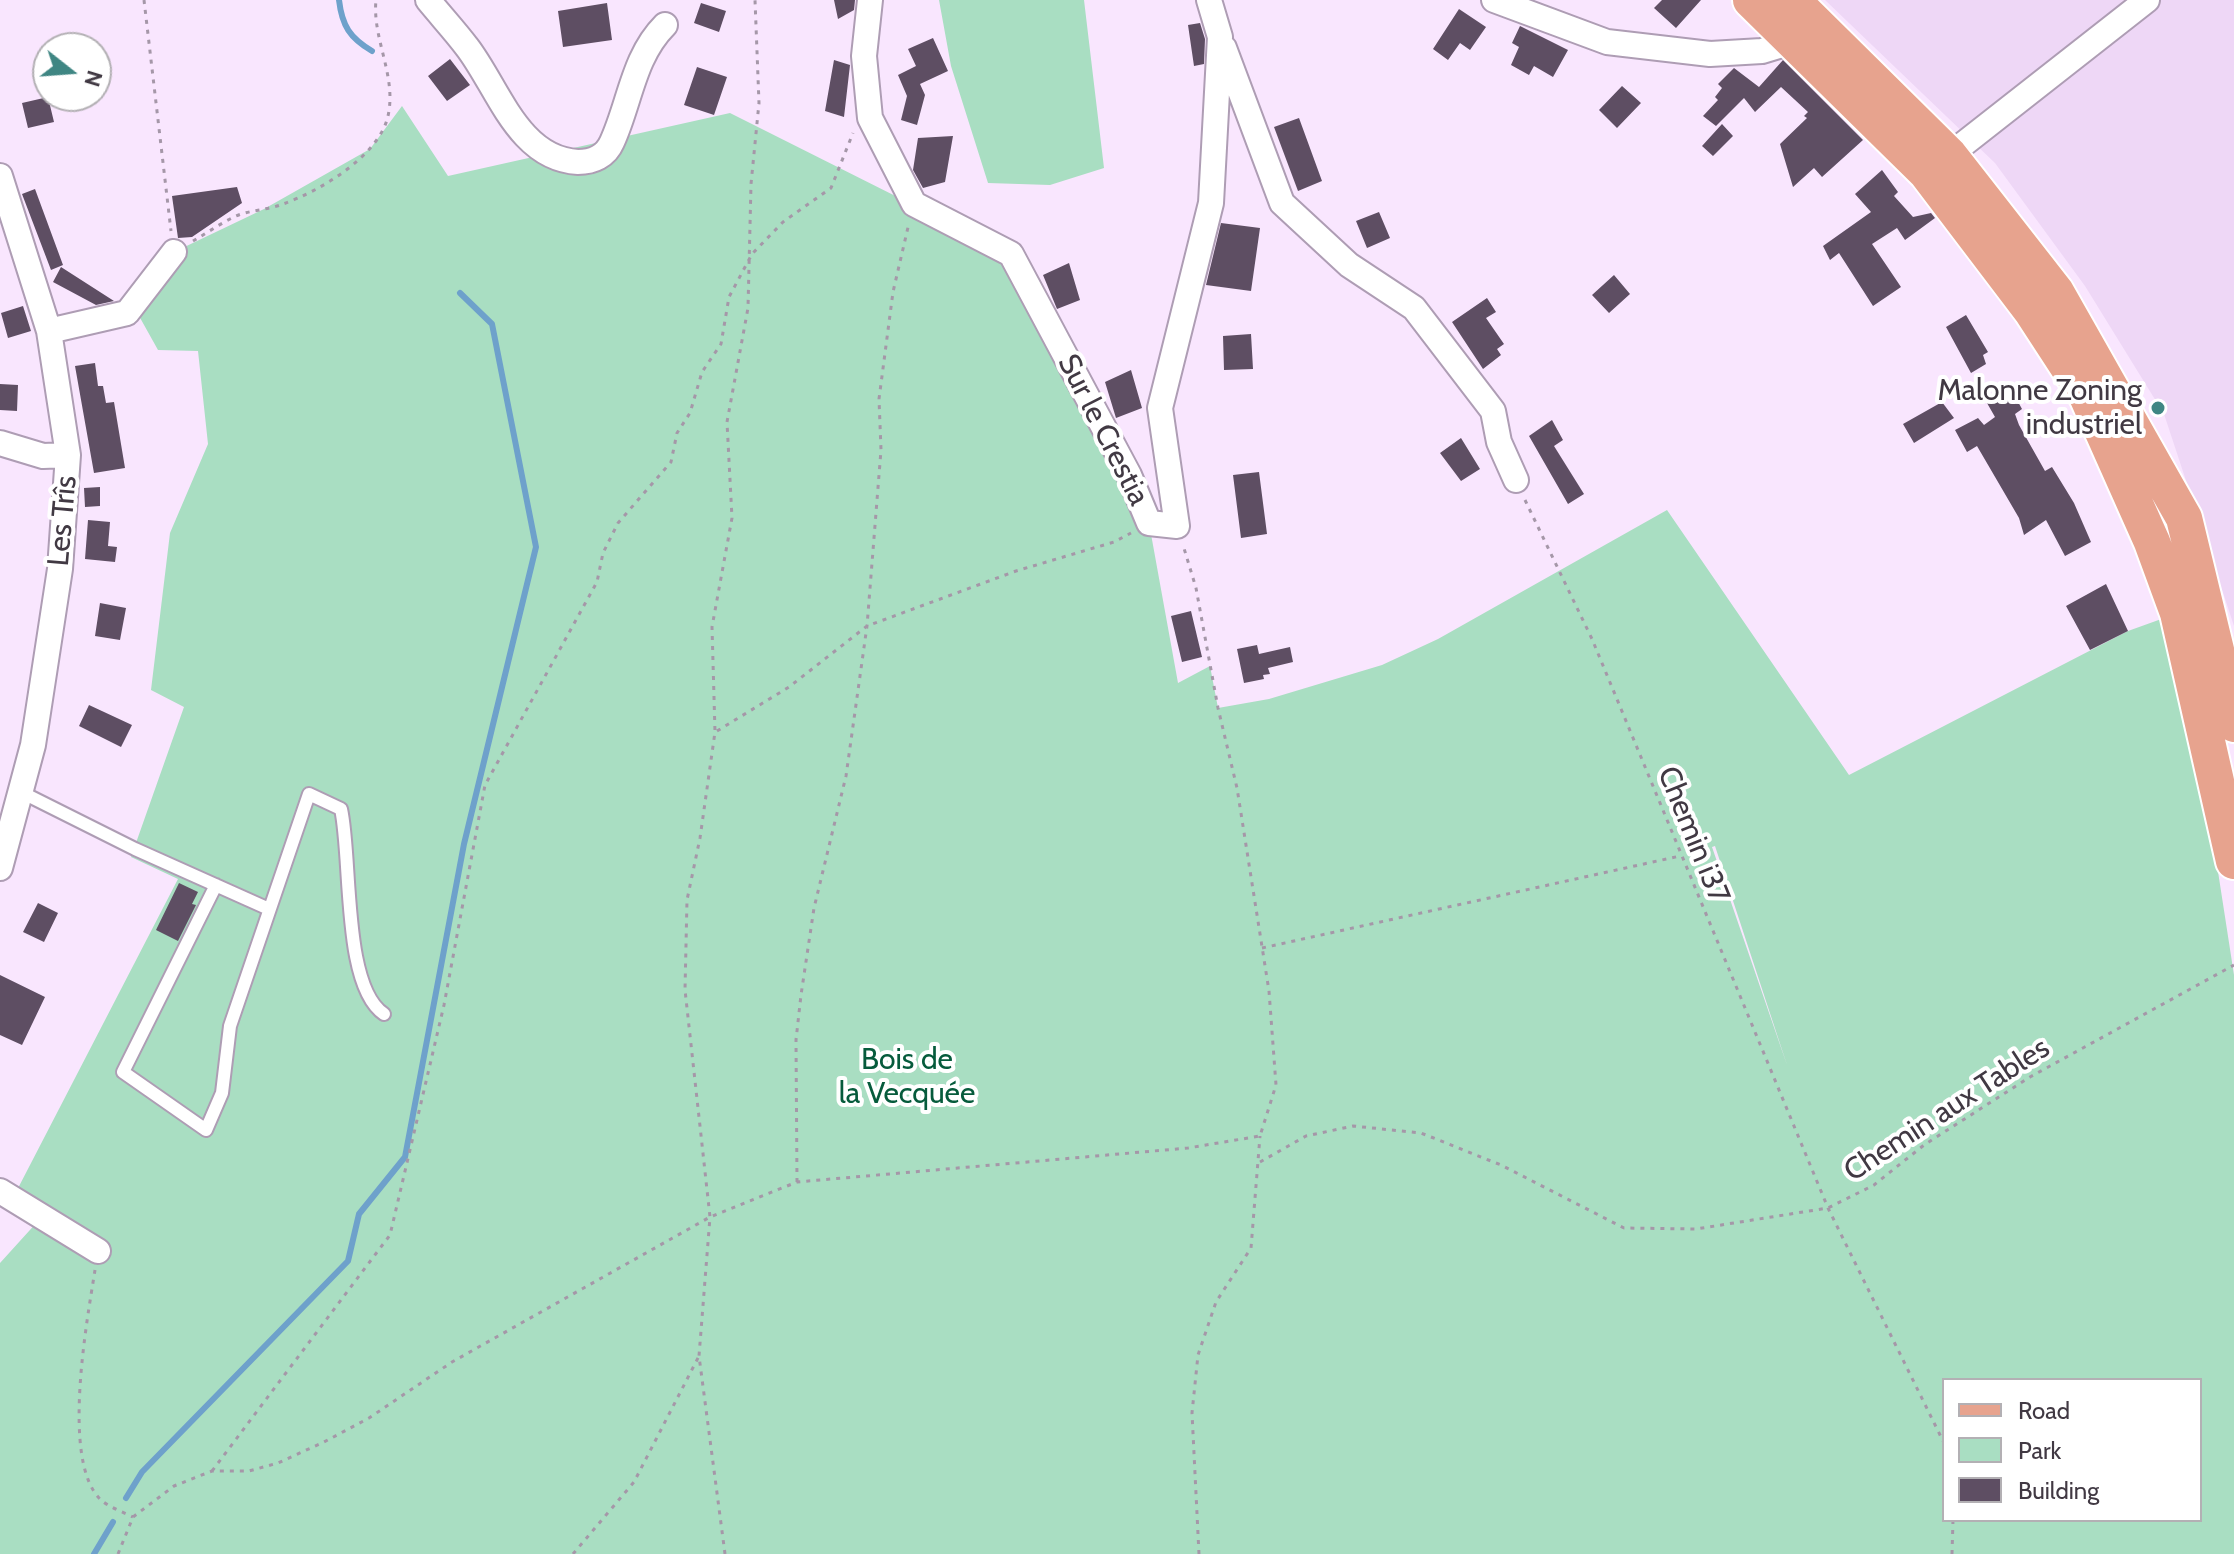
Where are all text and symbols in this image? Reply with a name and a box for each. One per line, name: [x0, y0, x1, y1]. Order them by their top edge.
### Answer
north arrow: [32, 32, 112, 112]
text: N: [78, 67, 109, 90]
street label: Sur le Crestia: [1050, 349, 1156, 511]
place label: Malonne Zoning industriel: [1937, 373, 2142, 444]
marker: Malonne Zoning industriel: [2149, 399, 2167, 417]
street label: Les Trîs: [41, 474, 85, 568]
street label: Chemin i37: [1649, 762, 1737, 908]
street label: Chemin aux Tables: [1838, 1030, 2056, 1190]
park label: Bois de la Vecquée: [839, 1042, 975, 1112]
legend: [1942, 1378, 2202, 1522]
text: Road: [2018, 1396, 2070, 1425]
text: Park: [2018, 1436, 2061, 1465]
text: Building: [2018, 1476, 2099, 1505]

